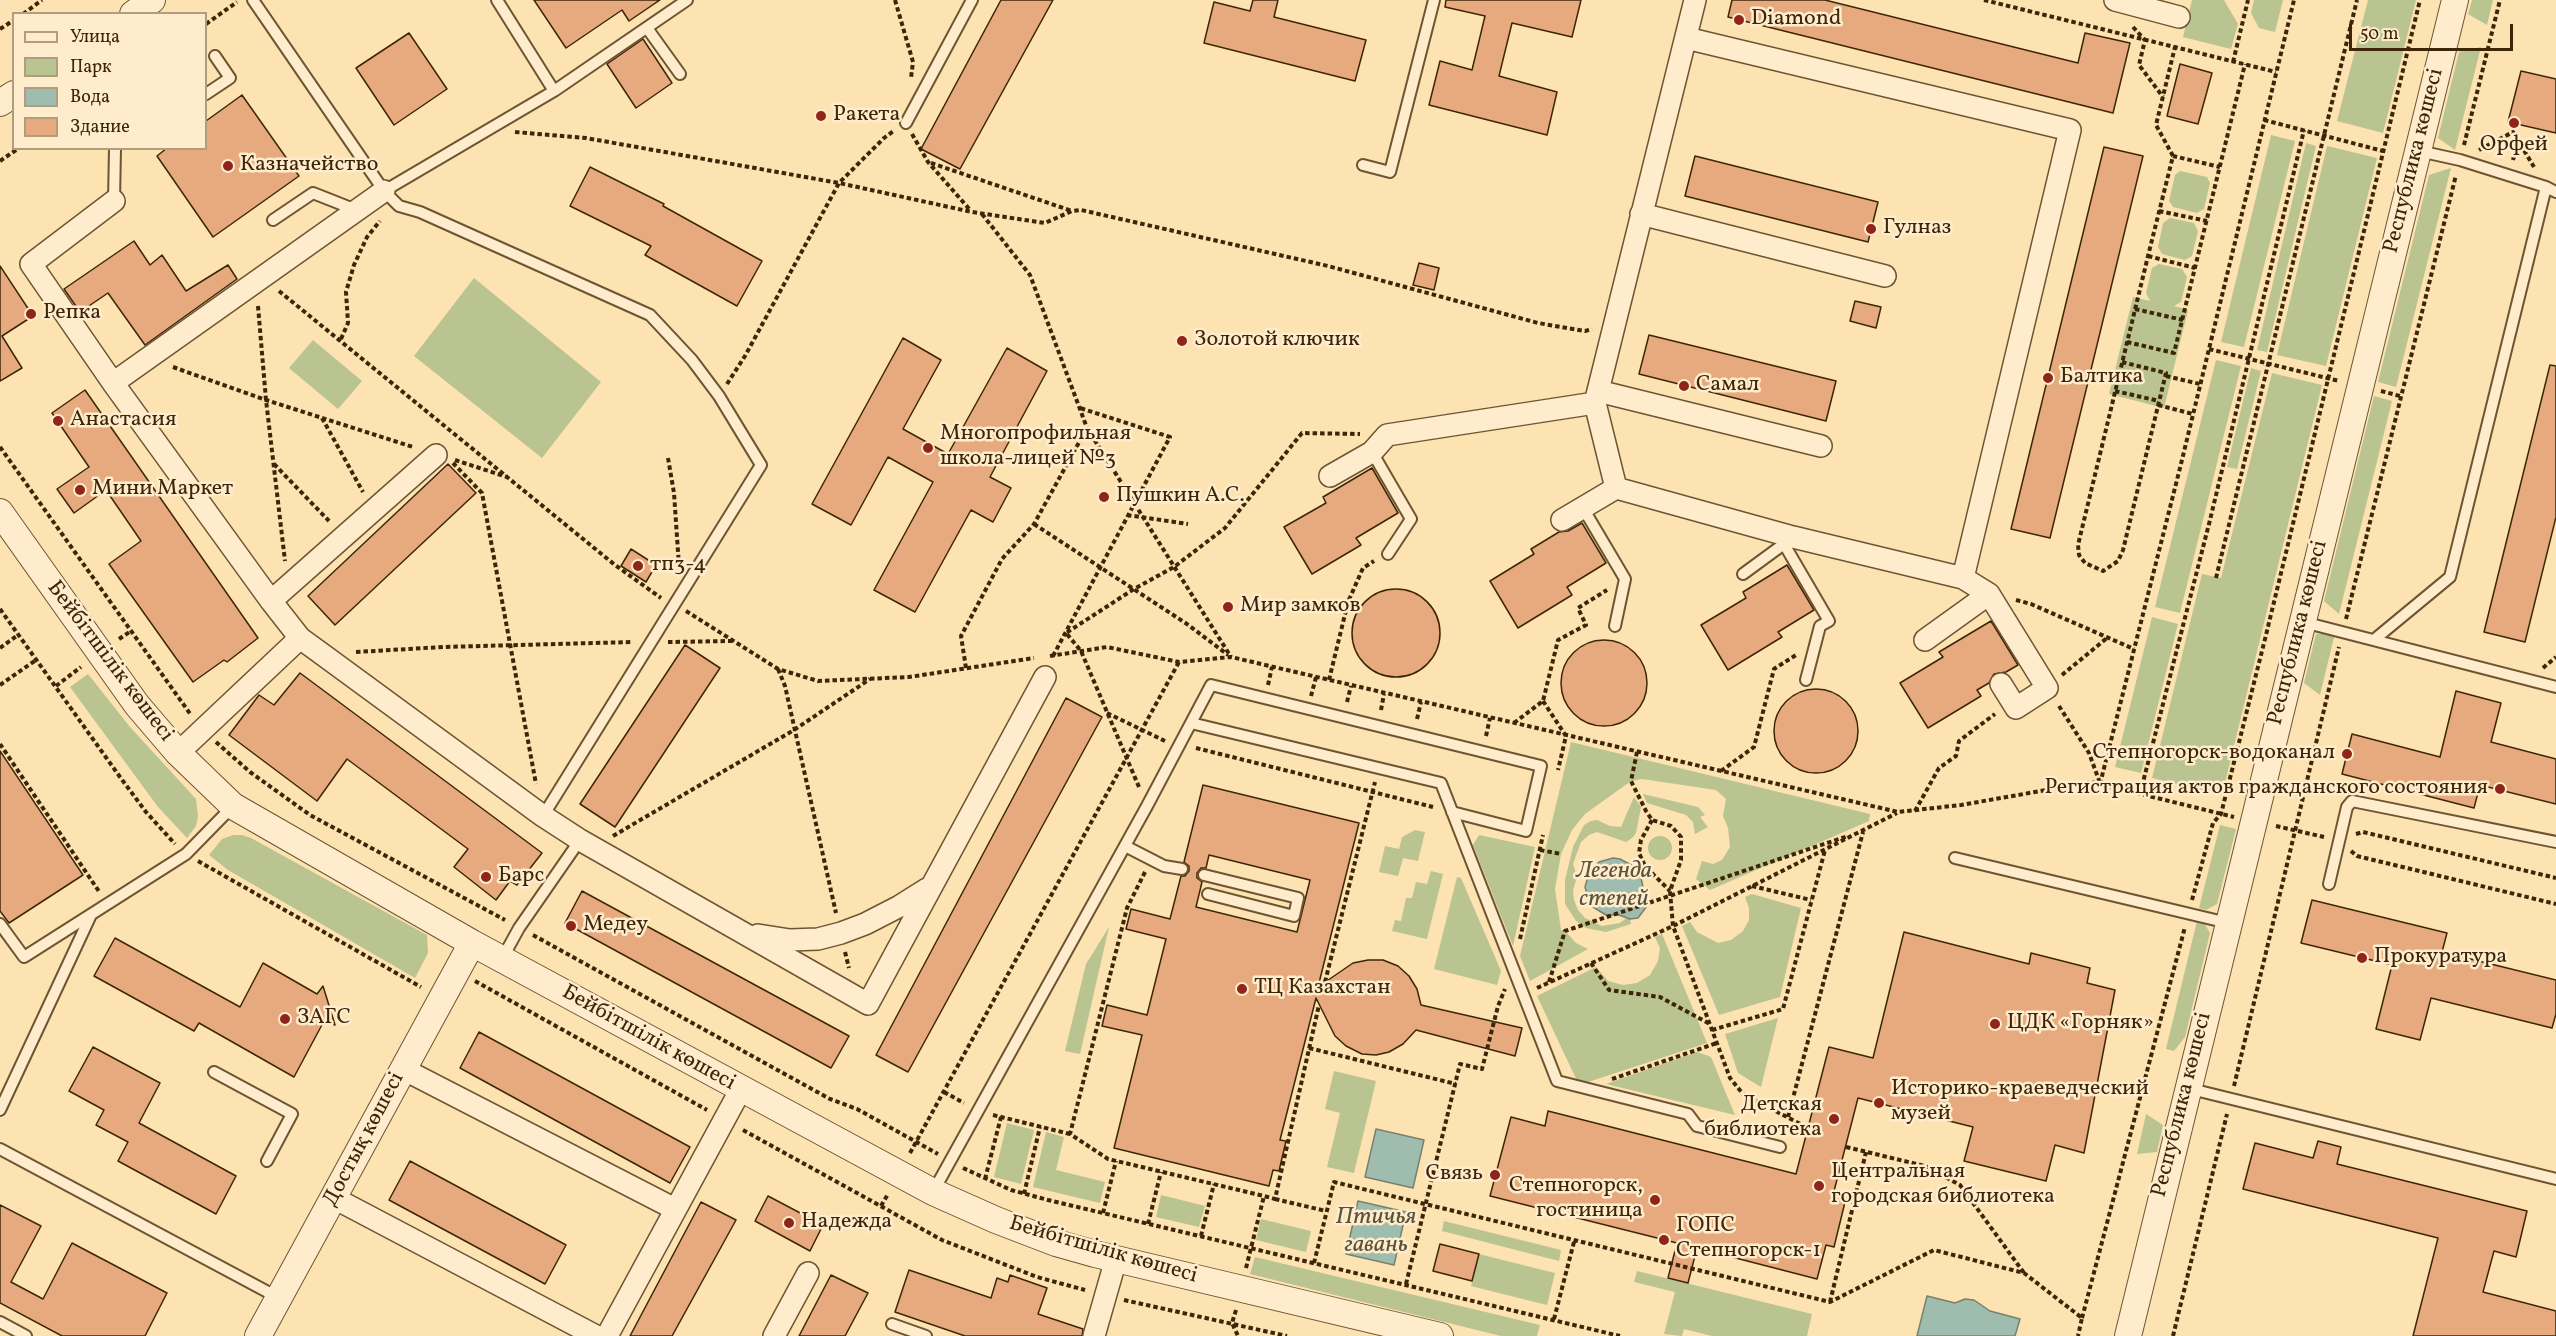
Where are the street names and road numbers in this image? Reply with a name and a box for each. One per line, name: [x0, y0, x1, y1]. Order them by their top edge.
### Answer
street label: Республика көшесі: [2379, 66, 2451, 256]
street label: Республика көшесі: [2263, 538, 2335, 728]
street label: Бейбітшілік көшесі: [40, 576, 178, 748]
street label: Бейбітшілік көшесі: [556, 980, 740, 1098]
street label: Республика көшесі: [2147, 1010, 2219, 1200]
street label: Достық көшесі: [318, 1068, 412, 1212]
street label: Бейбітшілік көшесі: [1006, 1211, 1200, 1291]

